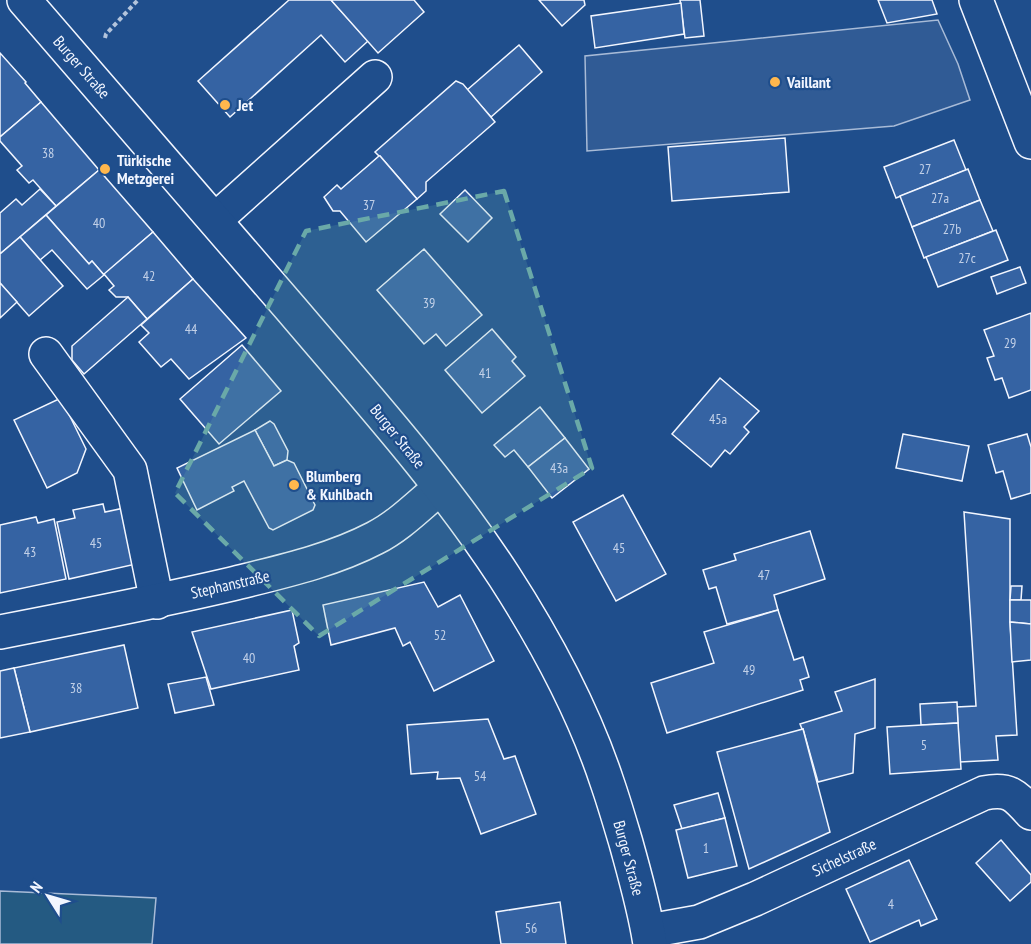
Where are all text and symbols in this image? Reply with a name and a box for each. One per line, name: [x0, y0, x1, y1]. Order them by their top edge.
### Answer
street label: Burger Straße: [49, 32, 115, 102]
place label: Vaillant: [786, 72, 831, 92]
marker: Vaillant: [768, 75, 782, 89]
place label: Jet: [236, 95, 253, 115]
marker: Jet: [218, 98, 232, 112]
house number: 38: [42, 144, 54, 162]
place label: Türkische Metzgerei: [117, 150, 175, 188]
house number: 27: [919, 160, 931, 178]
marker: Türkische Metzgerei: [98, 162, 112, 176]
house number: 27a: [931, 189, 949, 207]
house number: 37: [363, 196, 375, 214]
house number: 40: [93, 214, 105, 232]
house number: 27b: [943, 220, 961, 238]
house number: 27c: [958, 249, 976, 267]
house number: 42: [143, 267, 155, 285]
house number: 39: [423, 294, 435, 312]
house number: 44: [185, 320, 198, 338]
house number: 29: [1004, 334, 1016, 352]
house number: 41: [479, 364, 491, 382]
street label: Burger Straße: [366, 400, 430, 472]
house number: 45a: [709, 410, 727, 428]
house number: 43a: [550, 459, 568, 477]
place label: Blumberg & Kuhlbach: [306, 466, 373, 504]
marker: Blumberg & Kuhlbach: [287, 478, 301, 492]
house number: 45: [90, 534, 102, 552]
house number: 45: [613, 539, 625, 557]
house number: 43: [24, 543, 36, 561]
street label: Stephanstraße: [189, 565, 271, 603]
house number: 47: [758, 566, 770, 584]
house number: 52: [434, 626, 446, 644]
house number: 40: [243, 649, 255, 667]
house number: 49: [743, 661, 755, 679]
house number: 38: [70, 679, 82, 697]
house number: 5: [921, 736, 927, 754]
house number: 54: [474, 767, 487, 785]
street label: Burger Straße: [609, 818, 649, 898]
street label: Sichelstraße: [809, 833, 879, 881]
house number: 1: [703, 839, 709, 857]
north arrow: [18, 866, 78, 926]
text: N: [25, 878, 47, 896]
house number: 4: [888, 895, 895, 913]
house number: 56: [525, 919, 537, 937]

